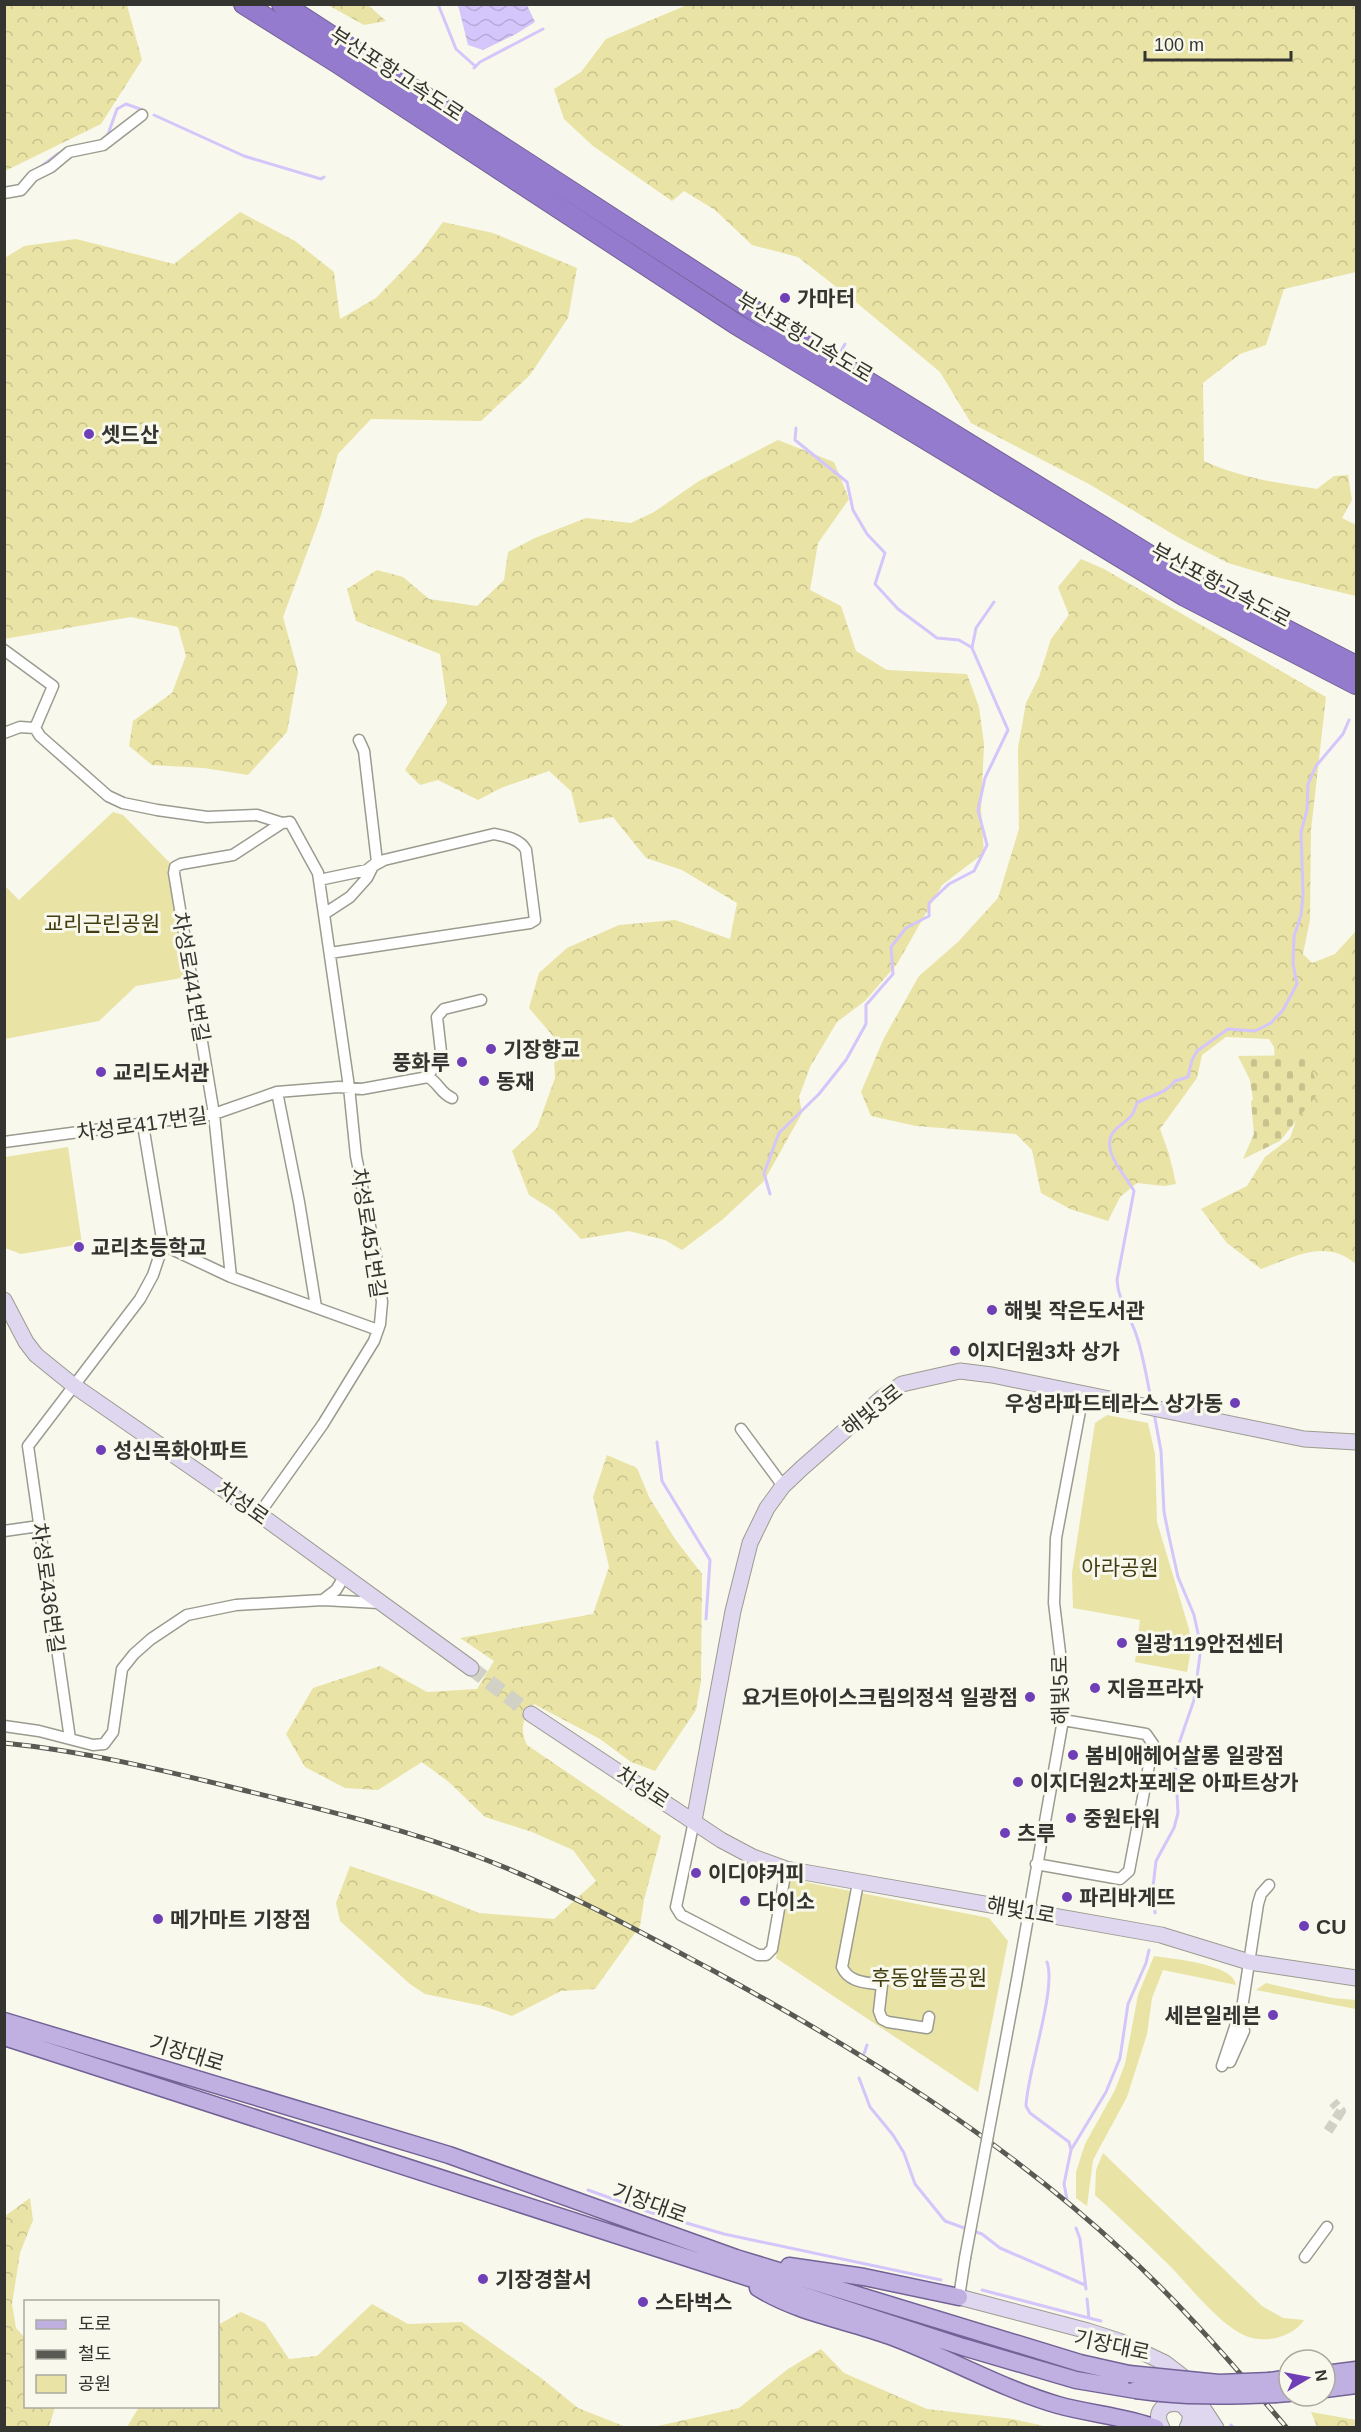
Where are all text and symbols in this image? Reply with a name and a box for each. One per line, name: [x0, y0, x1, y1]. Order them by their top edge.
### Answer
street label: 부산포항고속도로: [326, 22, 468, 126]
scale bar: [1145, 24, 1290, 62]
text: 100 m: [1154, 35, 1204, 55]
street label: 부산포항고속도로: [733, 287, 877, 387]
place label: 가마터: [797, 287, 855, 310]
marker: 가마터: [778, 291, 792, 305]
place label: 셋드산: [101, 423, 159, 446]
marker: 셋드산: [82, 427, 96, 441]
street label: 부산포항고속도로: [1147, 539, 1295, 631]
street label: 차성로441번길: [168, 910, 214, 1044]
park label: 교리근린공원: [44, 912, 160, 935]
place label: 기장향교: [503, 1038, 580, 1061]
marker: 기장향교: [484, 1042, 498, 1056]
place label: 풍화루: [392, 1051, 450, 1074]
marker: 풍화루: [455, 1055, 469, 1069]
place label: 교리도서관: [113, 1061, 210, 1084]
marker: 교리도서관: [94, 1065, 108, 1079]
place label: 동재: [496, 1070, 535, 1093]
marker: 동재: [477, 1074, 491, 1088]
street label: 차성로417번길: [75, 1103, 209, 1145]
street label: 차성로451번길: [347, 1166, 391, 1300]
place label: 교리초등학교: [91, 1236, 207, 1259]
marker: 교리초등학교: [72, 1240, 86, 1254]
place label: 해빛 작은도서관: [1004, 1299, 1145, 1322]
marker: 해빛 작은도서관: [985, 1303, 999, 1317]
place label: 이지더원3차 상가: [967, 1340, 1120, 1363]
marker: 이지더원3차 상가: [948, 1344, 962, 1358]
street label: 해빛3로: [837, 1380, 907, 1440]
place label: 우성라파드테라스 상가동: [1005, 1392, 1223, 1415]
marker: 우성라파드테라스 상가동: [1228, 1396, 1242, 1410]
place label: 성신목화아파트: [113, 1439, 248, 1462]
marker: 성신목화아파트: [94, 1443, 108, 1457]
street label: 차성로: [213, 1477, 273, 1529]
street label: 차성로436번길: [27, 1521, 69, 1655]
park label: 아라공원: [1081, 1556, 1159, 1579]
place label: 일광119안전센터: [1134, 1632, 1284, 1655]
marker: 일광119안전센터: [1115, 1636, 1129, 1650]
street label: 해빛5로: [1048, 1655, 1072, 1725]
place label: 지음프라자: [1107, 1677, 1204, 1700]
marker: 지음프라자: [1088, 1681, 1102, 1695]
place label: 요거트아이스크림의정석 일광점: [742, 1686, 1018, 1709]
marker: 요거트아이스크림의정석 일광점: [1023, 1690, 1037, 1704]
place label: 봄비애헤어살롱 일광점: [1085, 1744, 1284, 1767]
marker: 봄비애헤어살롱 일광점: [1066, 1748, 1080, 1762]
street label: 차성로: [612, 1762, 674, 1812]
place label: 이지더원2차포레온 아파트상가: [1030, 1771, 1299, 1794]
marker: 이지더원2차포레온 아파트상가: [1011, 1775, 1025, 1789]
place label: 중원타워: [1083, 1807, 1160, 1830]
marker: 중원타워: [1064, 1811, 1078, 1825]
place label: 츠루: [1017, 1822, 1056, 1845]
marker: 츠루: [998, 1826, 1012, 1840]
place label: 이디야커피: [708, 1862, 805, 1885]
marker: 이디야커피: [689, 1866, 703, 1880]
place label: 파리바게뜨: [1079, 1886, 1176, 1909]
place label: 다이소: [757, 1890, 815, 1913]
marker: 파리바게뜨: [1060, 1890, 1074, 1904]
street label: 해빛1로: [985, 1893, 1057, 1927]
marker: 다이소: [738, 1894, 752, 1908]
place label: 메가마트 기장점: [170, 1908, 311, 1931]
marker: 메가마트 기장점: [151, 1912, 165, 1926]
place label: CU: [1316, 1915, 1346, 1938]
marker: CU: [1297, 1919, 1311, 1933]
park label: 후동앞뜰공원: [871, 1966, 987, 1989]
place label: 세븐일레븐: [1164, 2004, 1261, 2027]
marker: 세븐일레븐: [1266, 2008, 1280, 2022]
street label: 기장대로: [147, 2031, 227, 2075]
street label: 기장대로: [610, 2179, 690, 2227]
place label: 기장경찰서: [495, 2268, 592, 2291]
marker: 기장경찰서: [476, 2272, 490, 2286]
place label: 스타벅스: [655, 2291, 732, 2314]
marker: 스타벅스: [636, 2295, 650, 2309]
legend: [24, 2300, 219, 2408]
text: 도로: [78, 2314, 111, 2334]
street label: 기장대로: [1072, 2326, 1152, 2364]
text: 철도: [78, 2344, 111, 2364]
north arrow: [1277, 2348, 1337, 2408]
text: N: [1312, 2368, 1331, 2383]
text: 공원: [78, 2374, 111, 2394]

